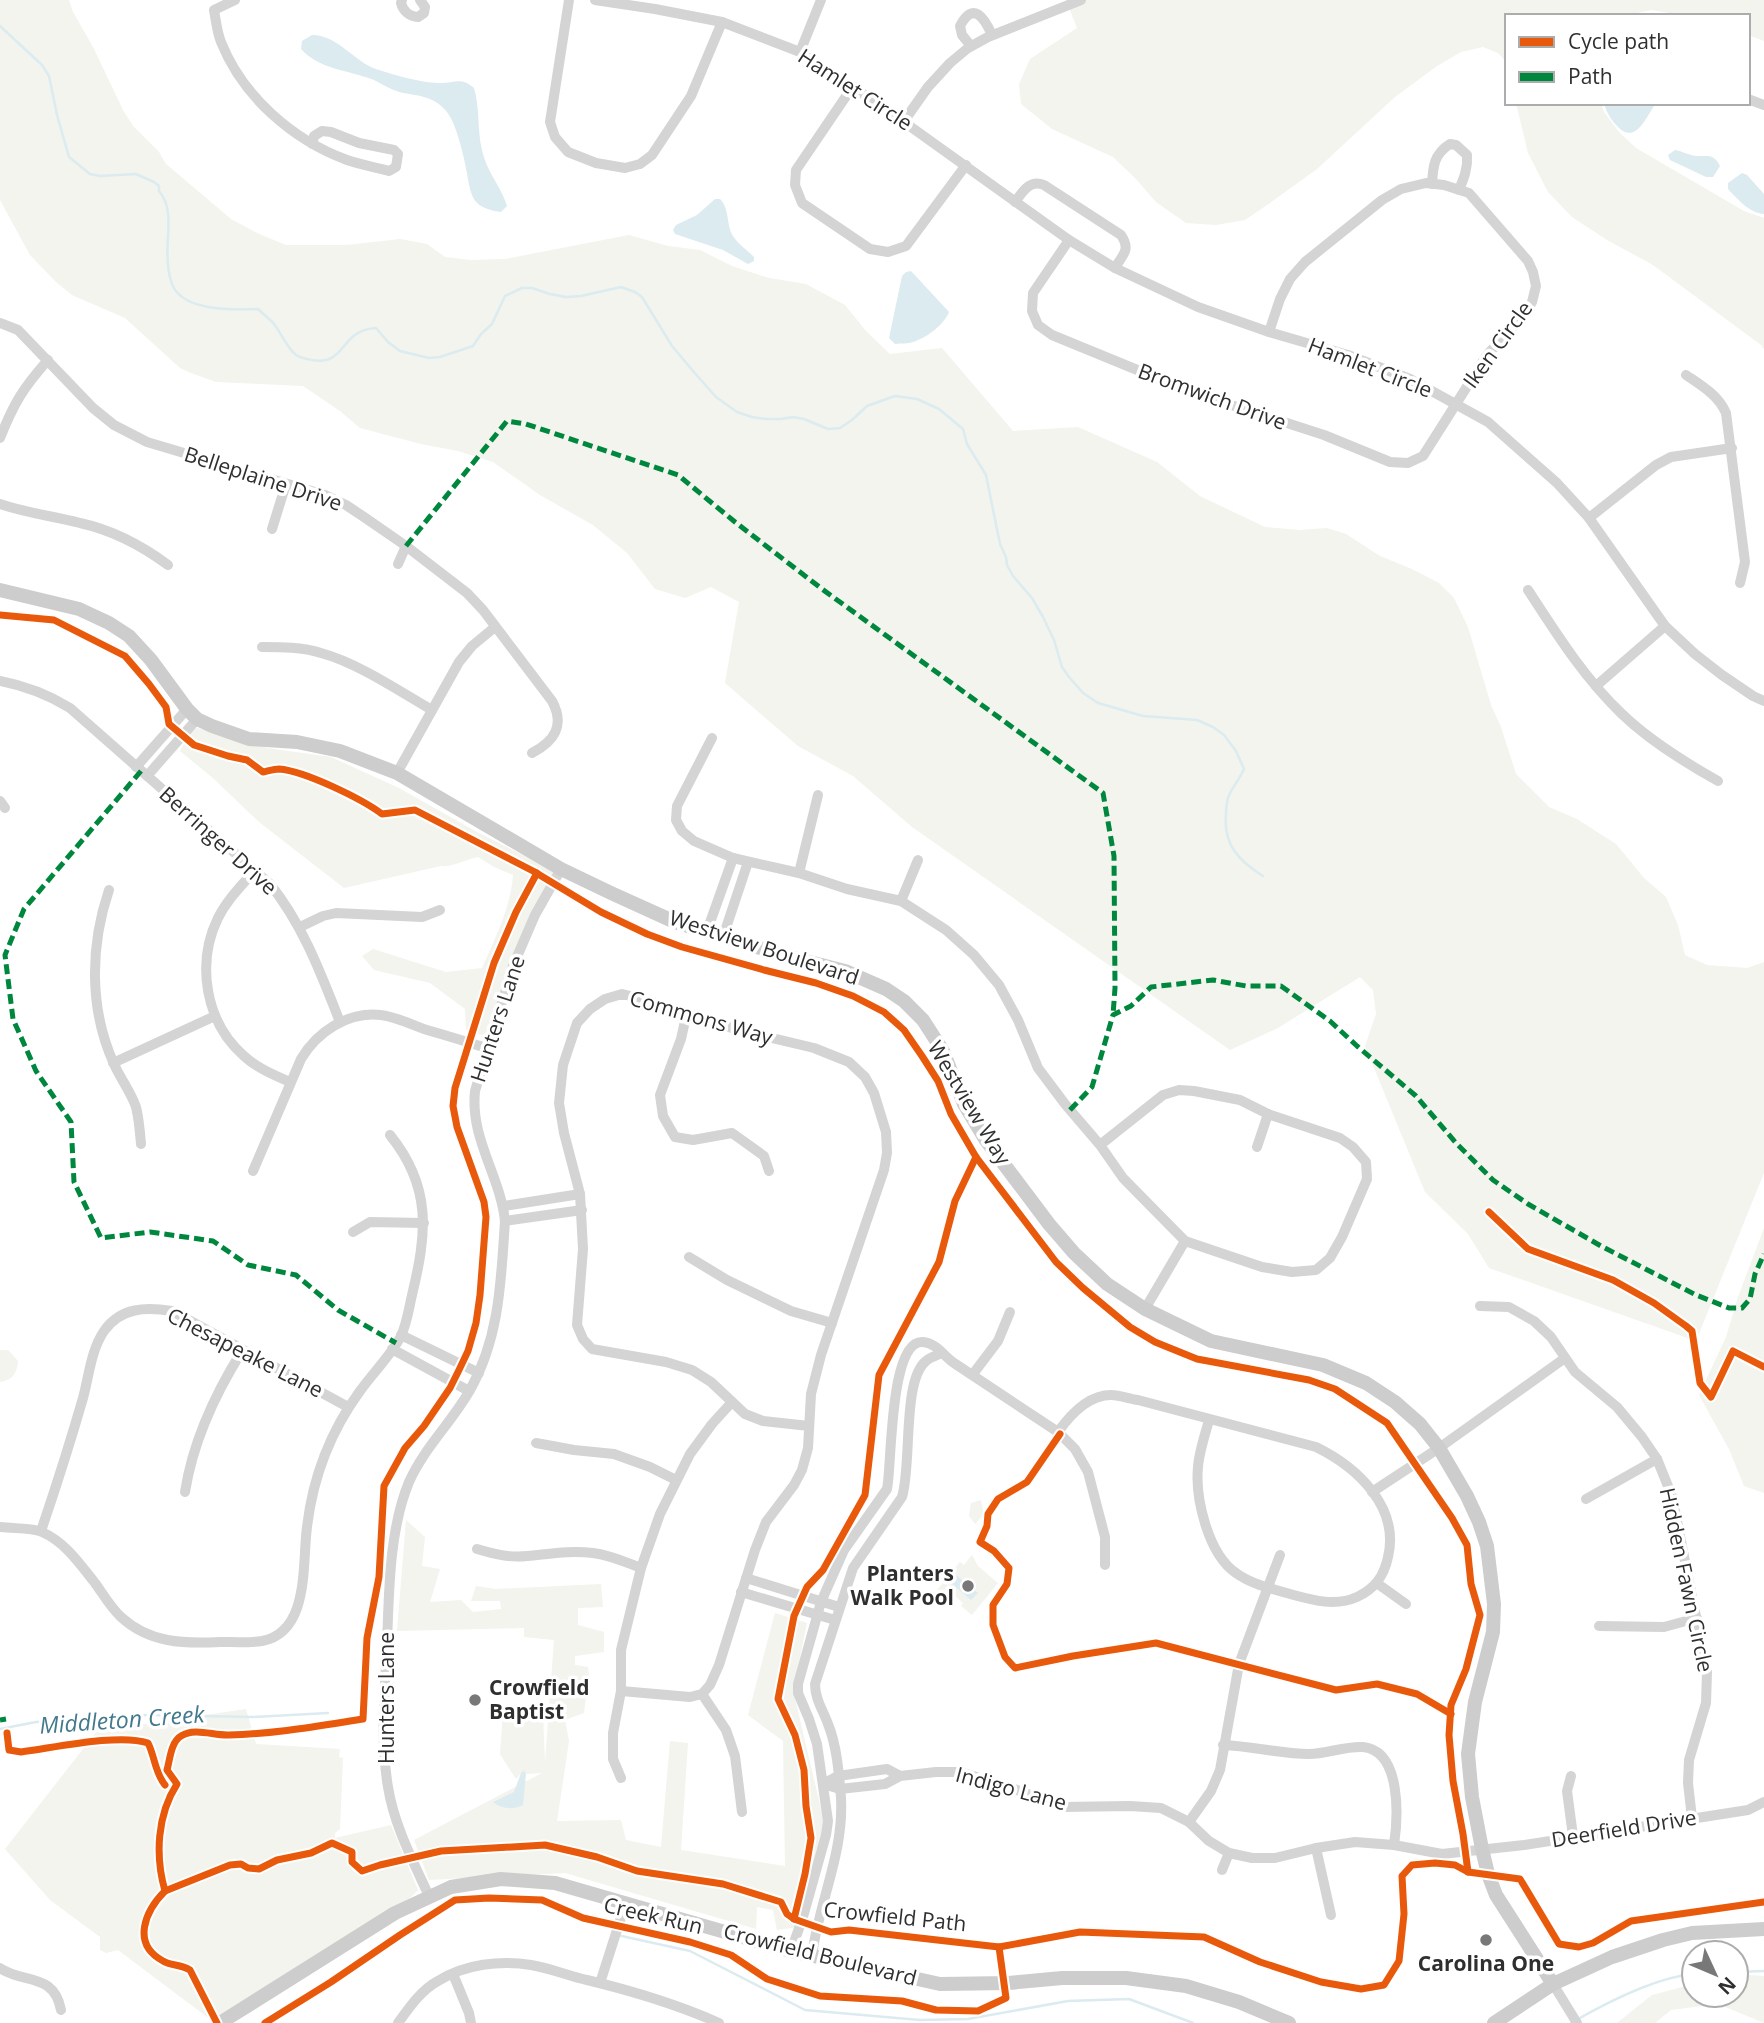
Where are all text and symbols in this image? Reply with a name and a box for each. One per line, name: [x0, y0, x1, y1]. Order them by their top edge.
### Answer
legend: [1505, 14, 1750, 105]
text: Cycle path: [1568, 27, 1669, 55]
street label: Hamlet Circle: [793, 42, 918, 137]
text: Path: [1568, 62, 1613, 90]
street label: Iken Circle: [1456, 295, 1538, 394]
street label: Hamlet Circle: [1304, 331, 1436, 404]
street label: Bromwich Drive: [1134, 356, 1290, 436]
street label: Belleplaine Drive: [181, 439, 346, 517]
street label: Berringer Drive: [154, 780, 284, 901]
street label: Westview Boulevard: [666, 903, 863, 991]
street label: Hunters Lane: [463, 952, 531, 1086]
street label: Commons Way: [627, 983, 776, 1051]
street label: Westview Way: [922, 1035, 1018, 1170]
street label: Chesapeake Lane: [163, 1301, 328, 1404]
street label: Hidden Fawn Circle: [1654, 1485, 1720, 1675]
place label: Planters Walk Pool: [851, 1559, 954, 1611]
marker: Planters Walk Pool: [960, 1578, 976, 1594]
street label: Hunters Lane: [372, 1632, 400, 1764]
place label: Crowfield Baptist: [489, 1673, 590, 1725]
marker: Crowfield Baptist: [467, 1692, 483, 1708]
water label: Middleton Creek: [38, 1697, 206, 1741]
street label: Indigo Lane: [953, 1760, 1070, 1816]
street label: Deerfield Drive: [1549, 1803, 1698, 1853]
street label: Creek Run: [601, 1890, 705, 1940]
street label: Crowfield Path: [822, 1895, 968, 1937]
street label: Crowfield Boulevard: [721, 1916, 920, 1992]
marker: Carolina One: [1478, 1932, 1494, 1948]
north arrow: [1680, 1939, 1750, 2009]
place label: Carolina One: [1418, 1949, 1554, 1977]
text: N: [1713, 1971, 1742, 2000]

